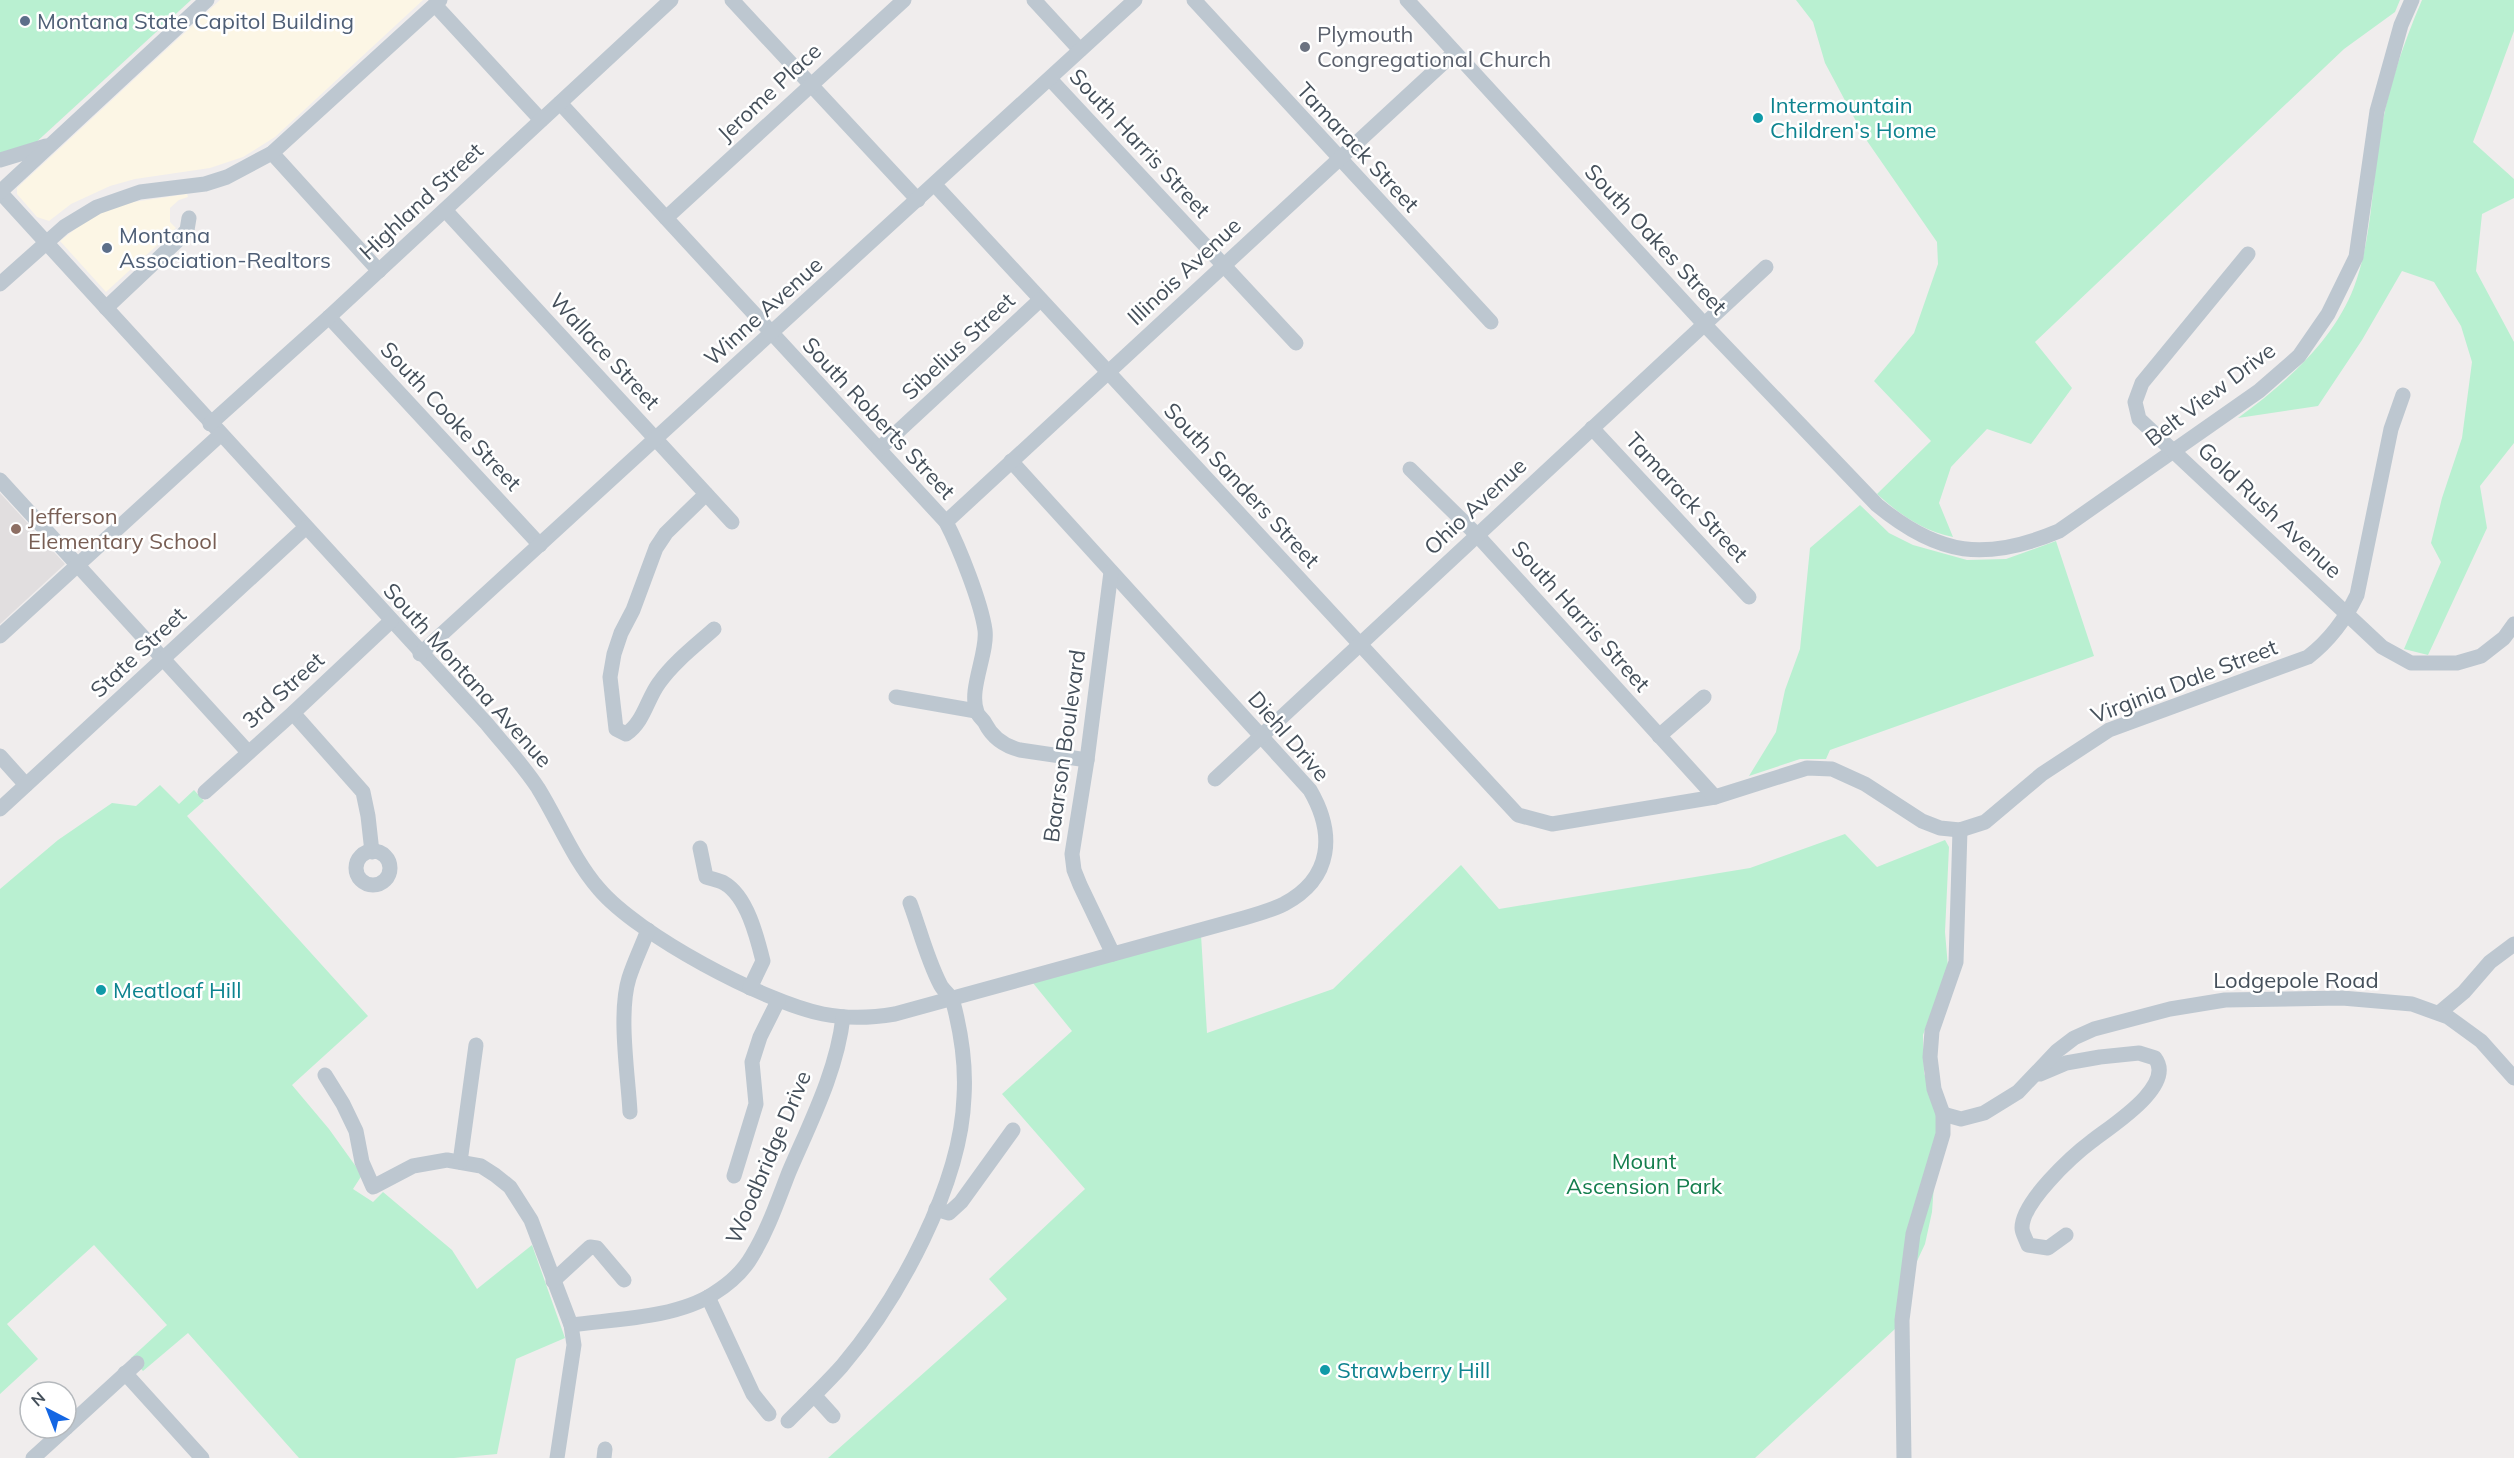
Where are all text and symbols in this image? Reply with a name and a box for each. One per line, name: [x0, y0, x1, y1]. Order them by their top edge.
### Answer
place label: Montana State Capitol Building: [37, 7, 354, 35]
marker: Montana State Capitol Building: [18, 14, 32, 28]
place label: Plymouth Congregational Church: [1317, 20, 1551, 73]
street label: Jerome Place: [711, 37, 827, 147]
marker: Plymouth Congregational Church: [1298, 40, 1312, 54]
street label: South Harris Street: [1064, 62, 1217, 224]
street label: Tamarack Street: [1291, 76, 1425, 218]
place label: Intermountain Children's Home: [1770, 91, 1937, 144]
marker: Intermountain Children's Home: [1751, 111, 1765, 125]
street label: Highland Street: [353, 136, 489, 266]
street label: South Oakes Street: [1579, 158, 1733, 320]
street label: Illinois Avenue: [1121, 211, 1247, 331]
place label: Montana Association-Realtors: [119, 221, 331, 274]
marker: Montana Association-Realtors: [100, 241, 114, 255]
street label: Winne Avenue: [698, 250, 828, 372]
street label: Sibelius Street: [896, 286, 1021, 406]
street label: Wallace Street: [544, 287, 666, 415]
street label: South Roberts Street: [797, 331, 962, 505]
street label: South Cooke Street: [375, 335, 528, 497]
street label: Belt View Drive: [2139, 336, 2281, 452]
street label: South Sanders Street: [1158, 397, 1326, 574]
street label: Tamarack Street: [1620, 426, 1754, 568]
street label: Gold Rush Avenue: [2192, 436, 2348, 584]
street label: Ohio Avenue: [1418, 451, 1532, 561]
place label: Jefferson Elementary School: [28, 502, 217, 555]
marker: Jefferson Elementary School: [9, 522, 23, 536]
street label: South Harris Street: [1506, 535, 1657, 698]
street label: South Montana Avenue: [378, 577, 558, 773]
street label: State Street: [84, 600, 192, 703]
street label: Virginia Dale Street: [2087, 632, 2281, 729]
street label: 3rd Street: [236, 646, 330, 734]
street label: Baarson Boulevard: [1037, 648, 1091, 844]
street label: Diehl Drive: [1242, 685, 1336, 787]
street label: Lodgepole Road: [2213, 966, 2379, 994]
place label: Meatloaf Hill: [113, 976, 241, 1004]
marker: Meatloaf Hill: [94, 983, 108, 997]
street label: Woodbridge Drive: [719, 1066, 817, 1248]
park label: Mount Ascension Park: [1566, 1147, 1723, 1200]
place label: Strawberry Hill: [1337, 1356, 1490, 1384]
marker: Strawberry Hill: [1318, 1363, 1332, 1377]
north arrow: [18, 1380, 78, 1440]
text: N: [27, 1387, 49, 1410]

